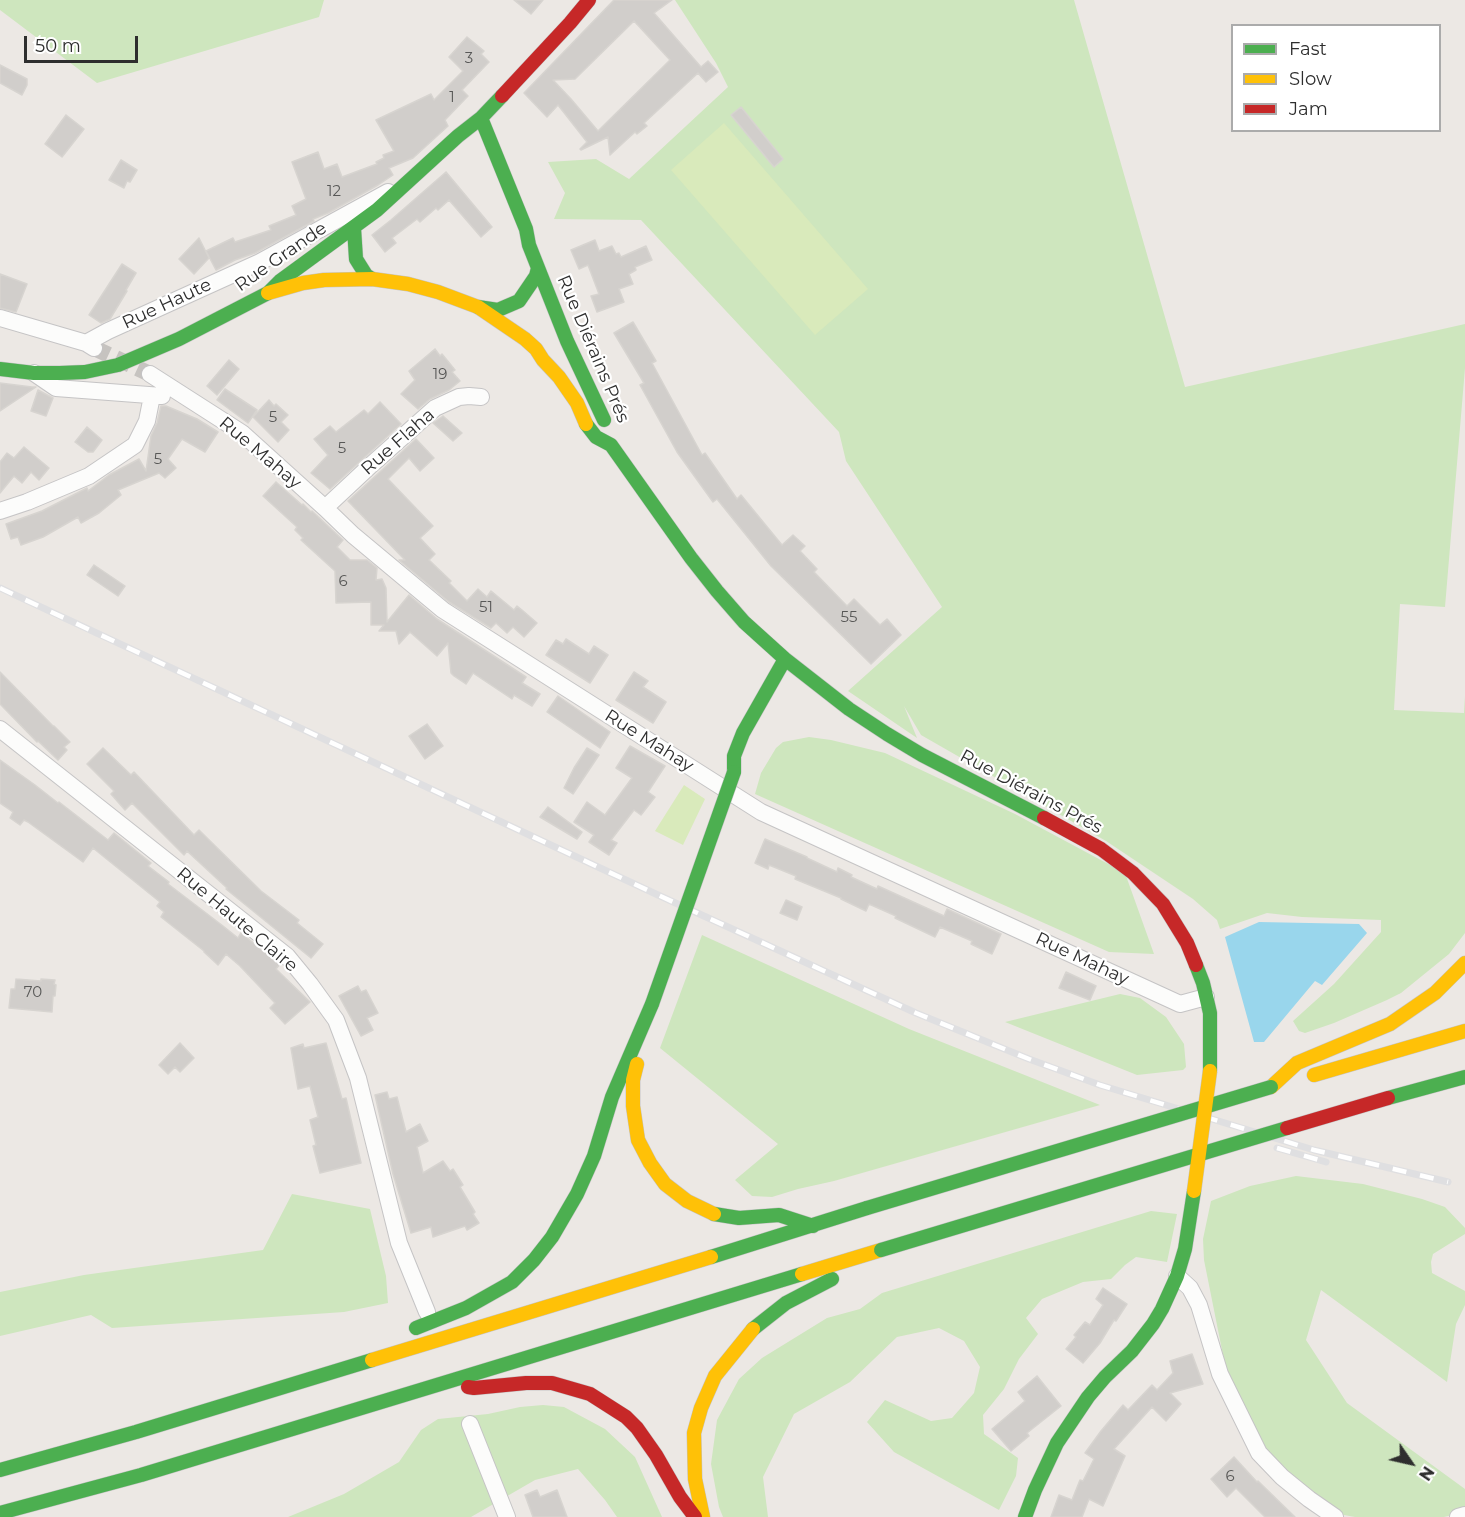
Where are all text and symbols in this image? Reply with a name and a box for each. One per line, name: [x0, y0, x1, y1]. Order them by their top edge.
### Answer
scale bar: [27, 24, 141, 62]
legend: [1231, 24, 1441, 132]
text: 50 m: [35, 35, 81, 57]
text: Fast: [1289, 38, 1327, 60]
house number: 3: [465, 50, 473, 68]
text: Slow: [1289, 68, 1332, 90]
house number: 1: [449, 89, 455, 107]
text: Jam: [1289, 98, 1328, 120]
house number: 12: [327, 183, 341, 201]
street label: Rue Grande: [231, 217, 331, 297]
street label: Rue Diérains Prés: [552, 272, 634, 426]
street label: Rue Haute: [119, 274, 215, 334]
house number: 19: [433, 366, 447, 384]
street label: Rue Flaha: [357, 404, 439, 480]
house number: 5: [269, 409, 277, 427]
street label: Rue Mahay: [214, 412, 306, 494]
house number: 5: [338, 440, 346, 458]
house number: 5: [154, 451, 162, 469]
house number: 6: [338, 573, 348, 591]
house number: 51: [479, 599, 493, 617]
house number: 55: [841, 609, 857, 627]
street label: Rue Mahay: [601, 705, 697, 777]
street label: Rue Diérains Prés: [956, 745, 1106, 839]
street label: Rue Haute Claire: [172, 863, 302, 977]
street label: Rue Mahay: [1032, 928, 1132, 990]
house number: 70: [24, 984, 42, 1002]
north arrow: [1381, 1433, 1441, 1493]
text: N: [1415, 1463, 1438, 1484]
house number: 6: [1225, 1468, 1235, 1486]

